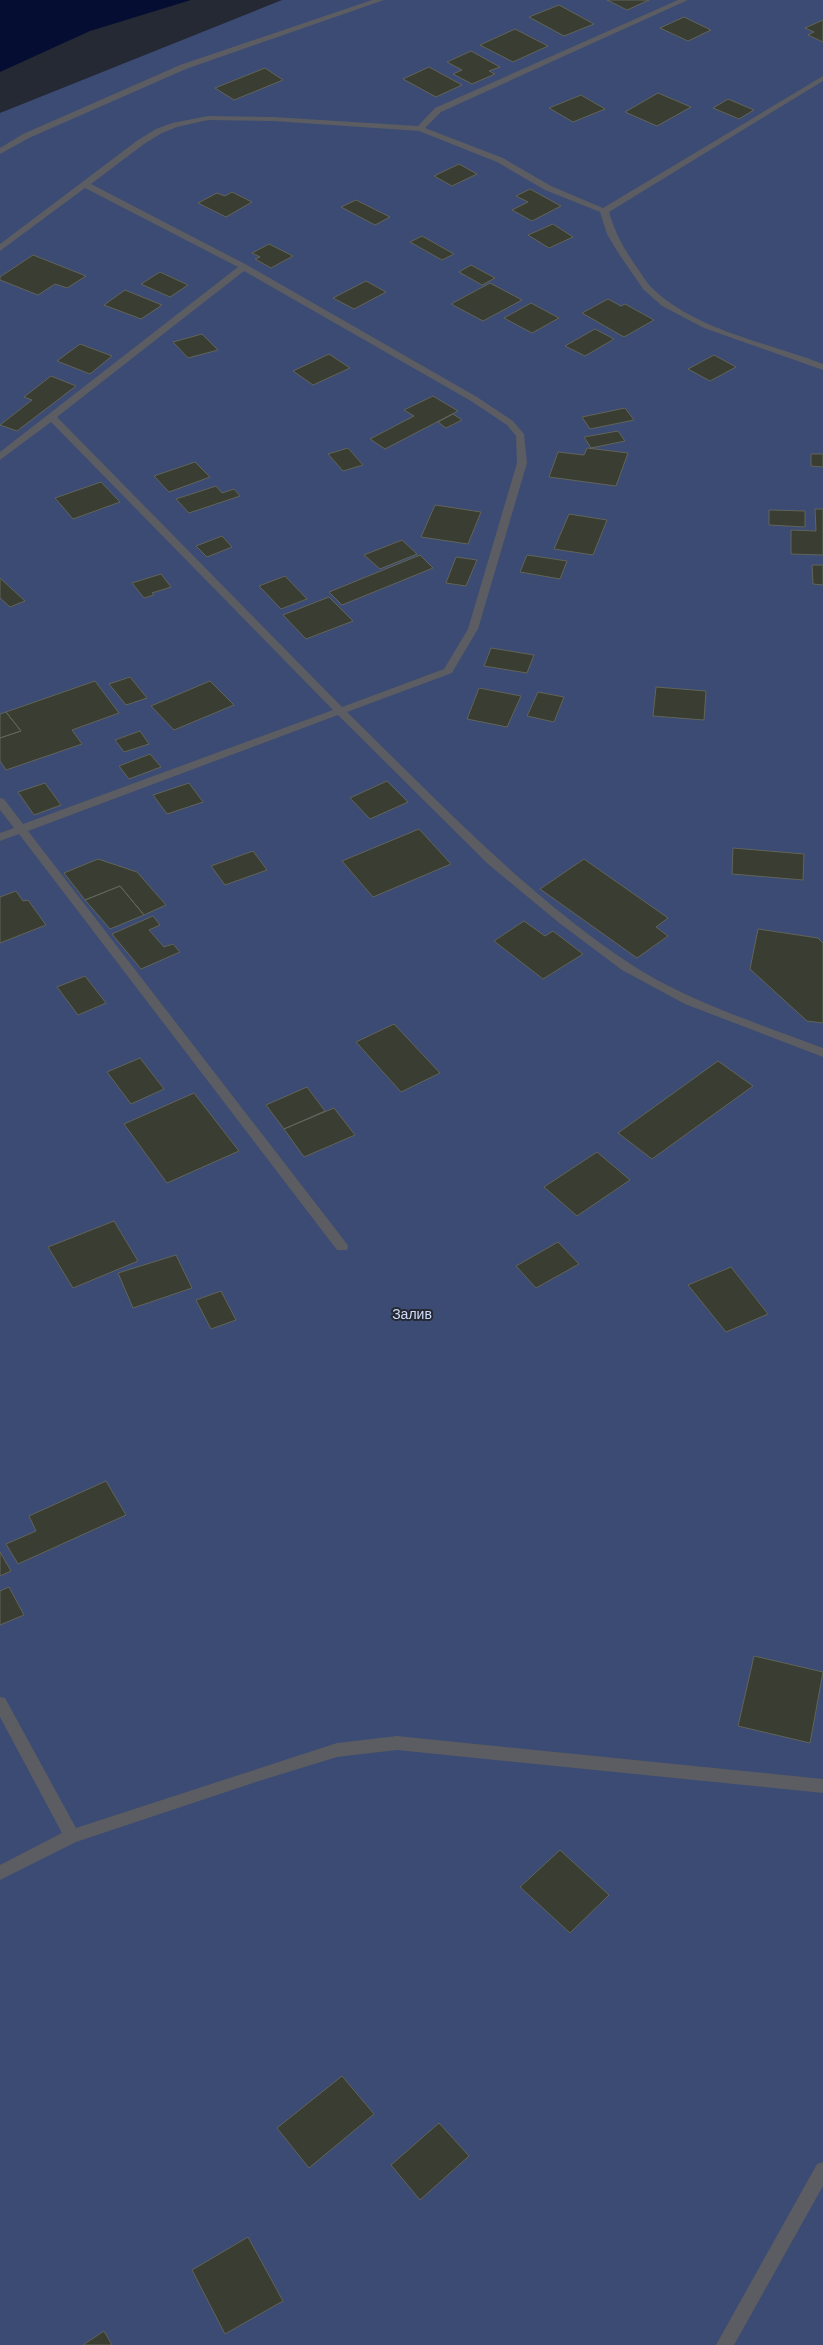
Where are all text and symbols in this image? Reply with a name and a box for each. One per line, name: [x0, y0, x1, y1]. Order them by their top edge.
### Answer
park label: Залив: [392, 1306, 432, 1322]

